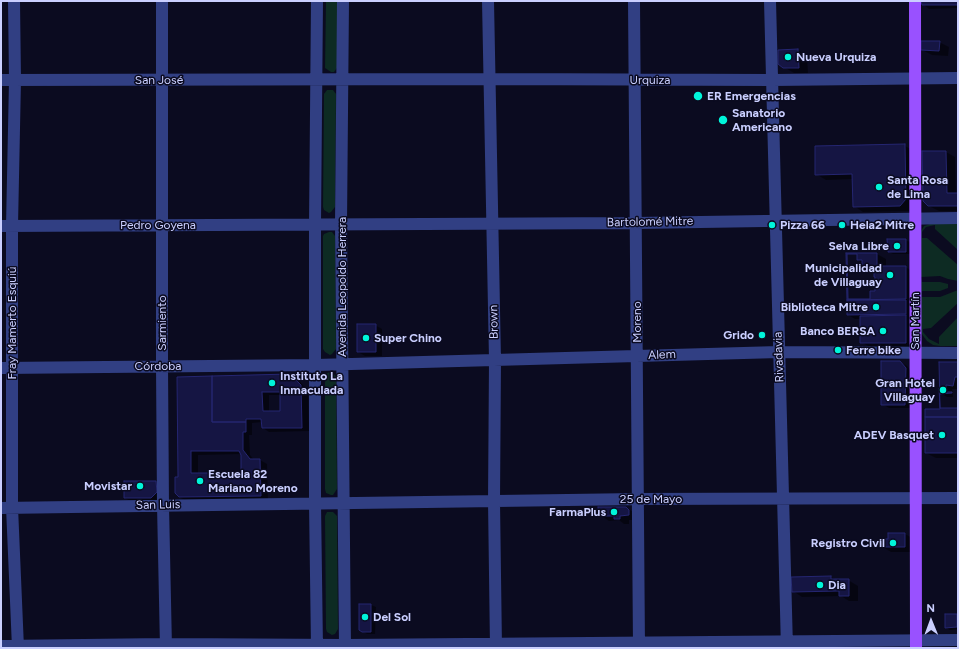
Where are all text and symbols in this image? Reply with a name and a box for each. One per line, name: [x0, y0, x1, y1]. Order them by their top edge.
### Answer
place label: Nueva Urquiza: [796, 50, 876, 64]
marker: Nueva Urquiza: [783, 52, 793, 62]
street label: San José: [135, 73, 183, 87]
street label: Urquiza: [630, 73, 670, 87]
place label: ER Emergencias: [707, 89, 796, 103]
marker: ER Emergencias: [692, 90, 704, 102]
place label: Sanatorio Americano: [732, 106, 792, 134]
marker: Sanatorio Americano: [717, 114, 729, 126]
place label: Santa Rosa de Lima: [887, 173, 948, 201]
marker: Santa Rosa de Lima: [874, 182, 884, 192]
street label: Bartolomé Mitre: [607, 214, 693, 230]
street label: Avenida Leopoldo Herrera: [335, 217, 349, 357]
street label: Pedro Goyena: [120, 218, 196, 232]
place label: Pizza 66: [780, 218, 825, 232]
place label: Hela2 Mitre: [850, 218, 914, 232]
marker: Pizza 66: [767, 220, 777, 230]
marker: Hela2 Mitre: [837, 220, 847, 230]
place label: Selva Libre: [828, 239, 889, 253]
marker: Selva Libre: [892, 241, 902, 251]
place label: Municipalidad de Villaguay: [805, 261, 882, 289]
street label: Fray Mamerto Esquiú: [5, 266, 19, 380]
marker: Municipalidad de Villaguay: [885, 270, 895, 280]
street label: San Martín: [908, 292, 922, 350]
street label: Sarmiento: [155, 295, 169, 351]
place label: Biblioteca Mitre: [781, 300, 868, 314]
street label: Moreno: [630, 301, 644, 343]
marker: Biblioteca Mitre: [871, 302, 881, 312]
street label: Brown: [487, 305, 501, 339]
place label: Banco BERSA: [800, 324, 875, 338]
marker: Banco BERSA: [878, 326, 888, 336]
place label: Grido: [723, 328, 754, 342]
marker: Grido: [757, 330, 767, 340]
place label: Super Chino: [374, 331, 442, 345]
street label: Rivadavia: [771, 331, 787, 383]
marker: Super Chino: [361, 333, 371, 343]
place label: Ferre bike: [846, 343, 901, 357]
marker: Ferre bike: [833, 345, 843, 355]
street label: Alem: [648, 347, 676, 363]
street label: Córdoba: [135, 359, 181, 373]
place label: Instituto La Inmaculada: [280, 369, 343, 397]
place label: Gran Hotel Villaguay: [875, 376, 935, 404]
marker: Instituto La Inmaculada: [267, 378, 277, 388]
marker: Gran Hotel Villaguay: [938, 385, 948, 395]
place label: ADEV Basquet: [854, 428, 934, 442]
marker: ADEV Basquet: [937, 430, 947, 440]
place label: Escuela 82 Mariano Moreno: [208, 467, 298, 495]
marker: Escuela 82 Mariano Moreno: [195, 476, 205, 486]
place label: Movistar: [84, 479, 132, 493]
marker: Movistar: [135, 481, 145, 491]
street label: 25 de Mayo: [620, 492, 682, 506]
street label: San Luis: [136, 497, 180, 513]
place label: FarmaPlus: [549, 505, 606, 519]
marker: FarmaPlus: [609, 507, 619, 517]
place label: Registro Civil: [811, 536, 885, 550]
marker: Registro Civil: [888, 538, 898, 548]
place label: Dia: [828, 578, 846, 592]
marker: Dia: [815, 580, 825, 590]
north arrow: [911, 601, 951, 641]
text: N: [926, 602, 935, 615]
place label: Del Sol: [373, 610, 411, 624]
marker: Del Sol: [360, 612, 370, 622]

